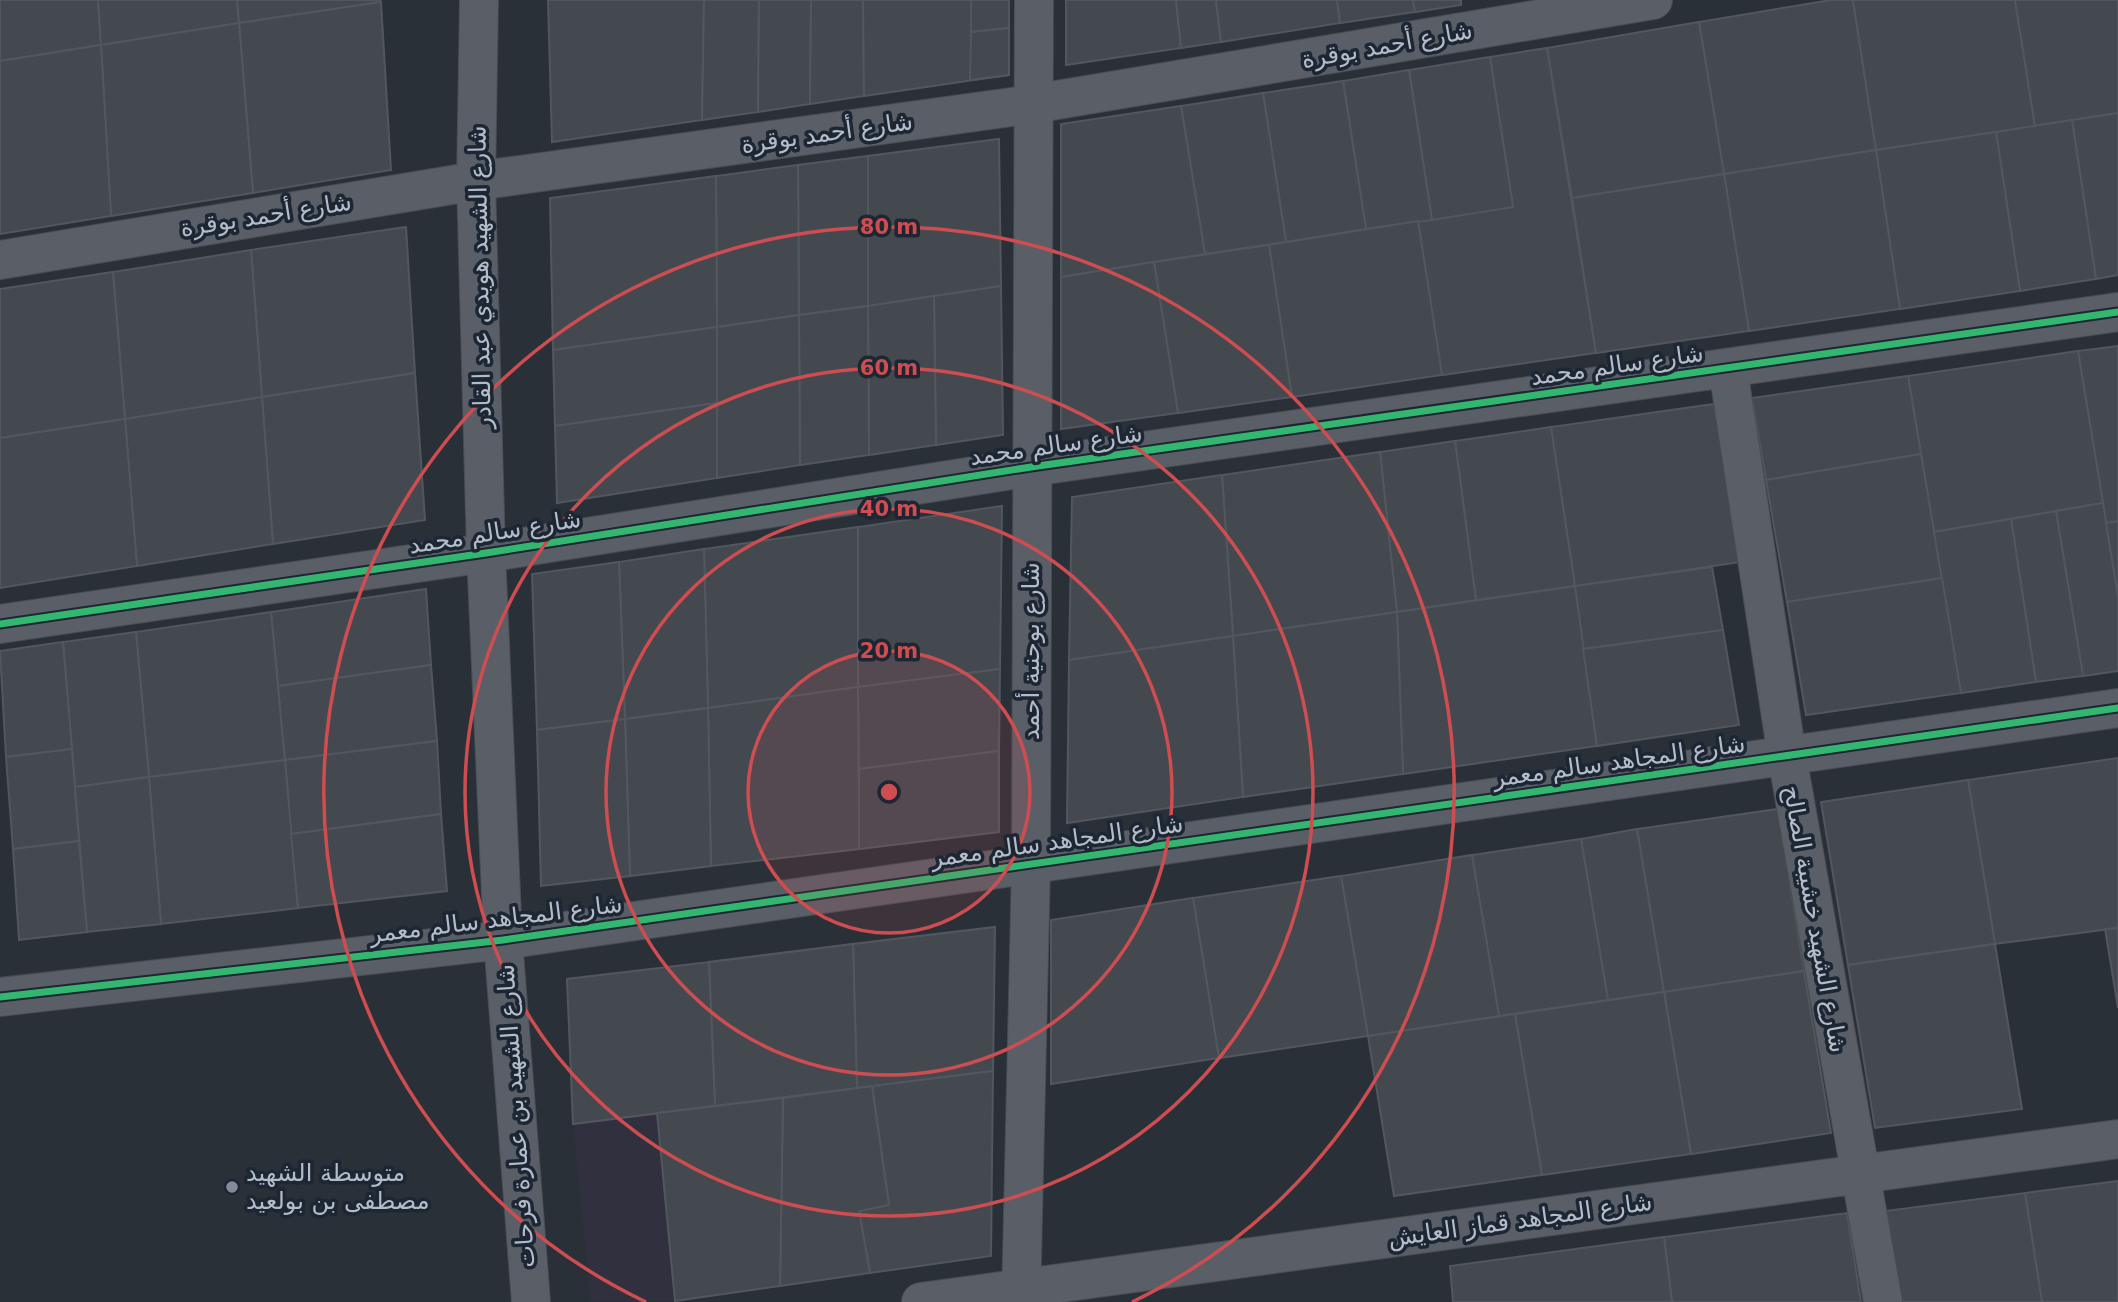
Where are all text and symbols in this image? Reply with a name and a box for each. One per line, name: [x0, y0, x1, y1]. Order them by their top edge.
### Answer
street label: شارع أحمد بوقرة: [1299, 14, 1475, 74]
street label: شارع أحمد بوقرة: [739, 105, 915, 159]
street label: شارع الشهيد هويدي عبد القادر: [463, 125, 497, 430]
street label: شارع أحمد بوقرة: [178, 186, 354, 242]
text: 80 m: [860, 215, 918, 239]
street label: شارع سالم محمد: [1529, 339, 1705, 391]
text: 60 m: [860, 356, 918, 380]
street label: شارع سالم محمد: [968, 419, 1144, 471]
text: 40 m: [860, 497, 918, 521]
street label: شارع سالم محمد: [407, 505, 583, 559]
street label: شارع بوحنية أحمد: [1015, 562, 1045, 740]
text: 20 m: [860, 639, 918, 663]
street label: شارع المجاهد سالم معمر: [1490, 729, 1747, 793]
centre of rings: [877, 780, 901, 804]
street label: شارع الشهيد خشيبة الصالح: [1778, 783, 1852, 1055]
street label: شارع المجاهد سالم معمر: [928, 809, 1185, 873]
street label: شارع المجاهد سالم معمر: [367, 890, 624, 949]
street label: شارع الشهيد بن عمارة فرحات: [491, 963, 541, 1269]
place label: متوسطة الشهيد مصطفى بن بولعيد: [246, 1159, 430, 1215]
marker: متوسطة الشهيد مصطفى بن بولعيد: [224, 1179, 240, 1195]
street label: شارع المجاهد قماز العايش: [1386, 1188, 1654, 1252]

